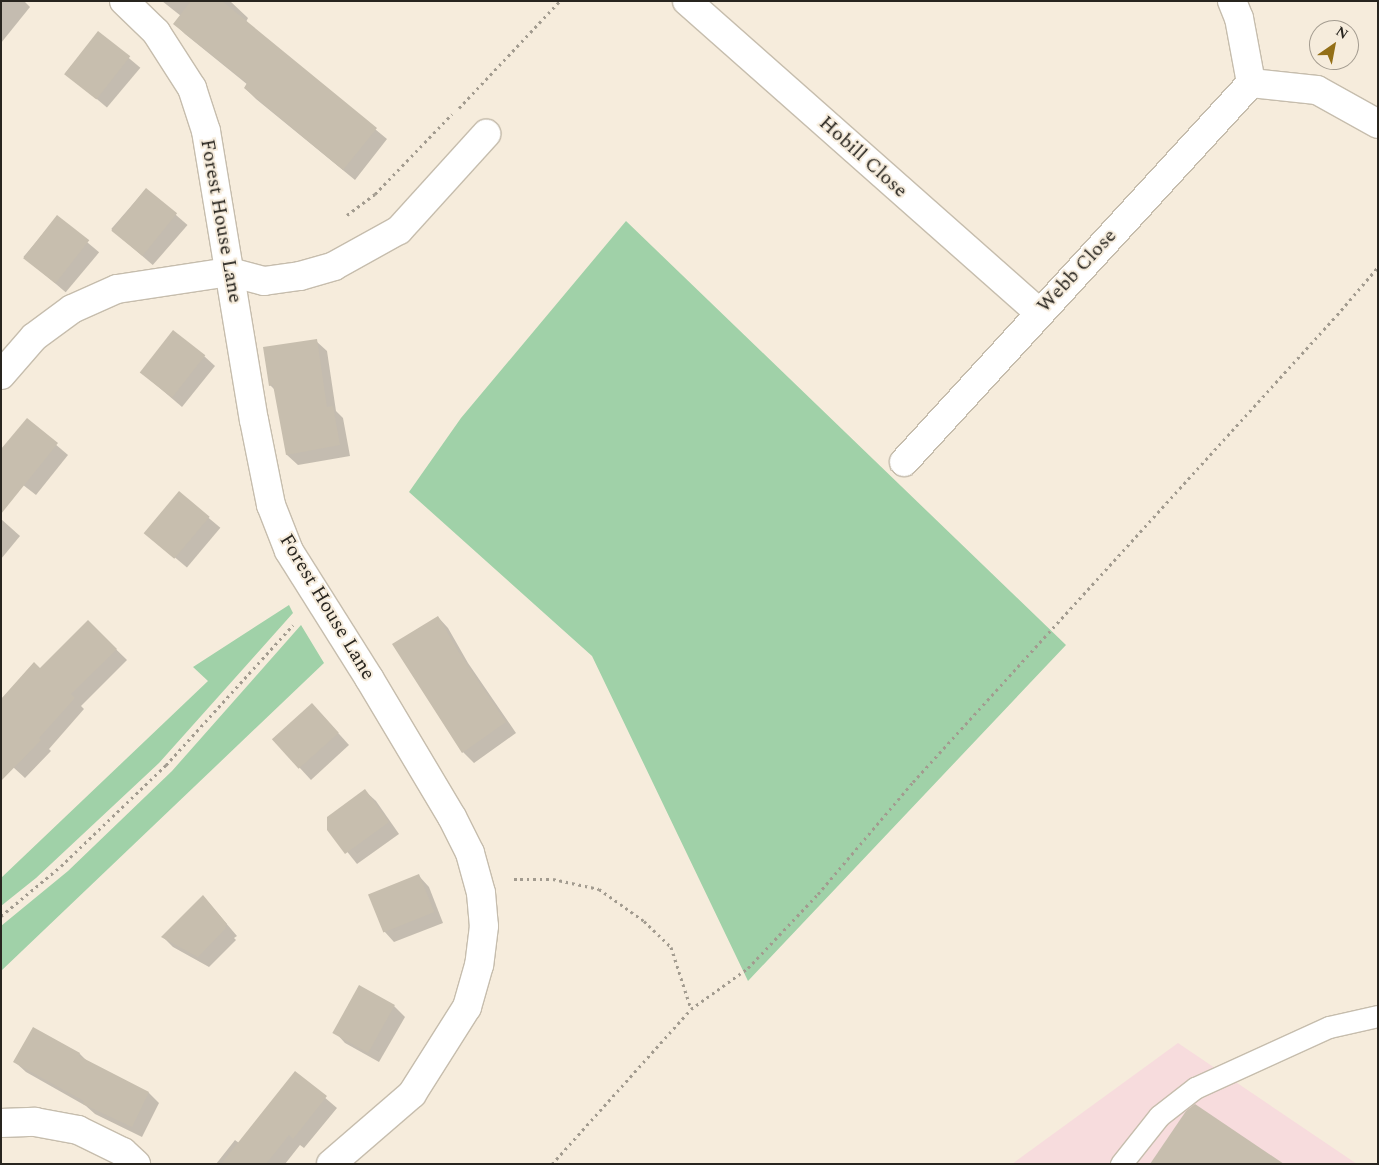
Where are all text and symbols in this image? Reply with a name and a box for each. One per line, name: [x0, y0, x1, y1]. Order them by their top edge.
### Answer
north arrow: [1309, 20, 1359, 70]
text: N: [1331, 21, 1352, 45]
street label: Hobill Close: [814, 111, 912, 203]
street label: Forest House Lane: [195, 137, 247, 305]
street label: Webb Close: [1032, 224, 1122, 318]
street label: Forest House Lane: [274, 530, 380, 684]

